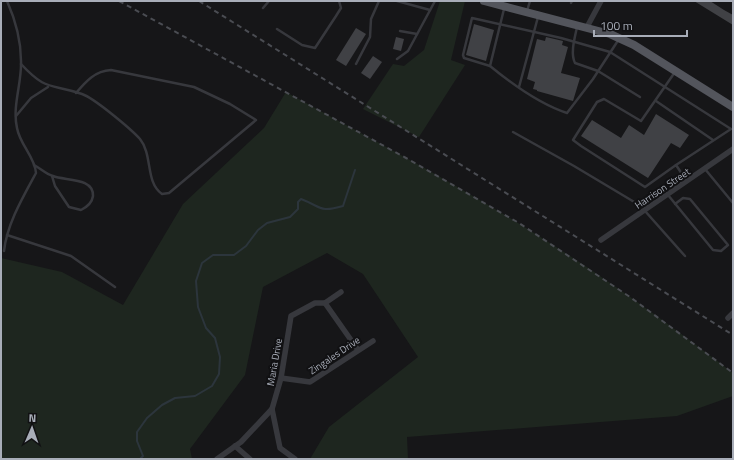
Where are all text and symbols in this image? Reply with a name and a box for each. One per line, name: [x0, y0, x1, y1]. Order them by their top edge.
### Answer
scale bar: [594, 12, 687, 38]
text: 100 m: [600, 16, 633, 35]
street label: Harrison Street: [631, 164, 693, 213]
street label: Zingales Drive: [306, 333, 363, 378]
street label: Maria Drive: [263, 337, 286, 387]
north arrow: [12, 408, 52, 448]
text: N: [28, 410, 36, 426]

